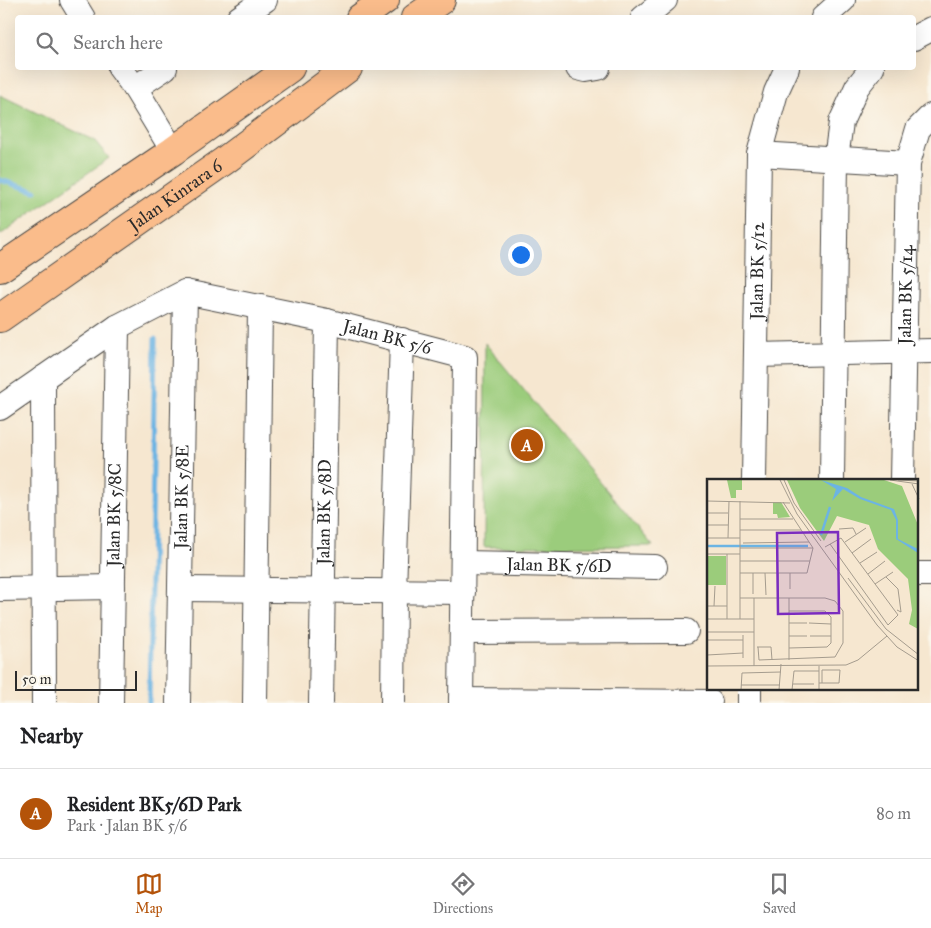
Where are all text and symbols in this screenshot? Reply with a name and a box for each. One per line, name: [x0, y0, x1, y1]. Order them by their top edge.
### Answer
search box: [15, 15, 916, 70]
icon: search: [33, 29, 61, 57]
text: Search here: [73, 31, 163, 54]
street label: Jalan Kinrara 6: [122, 154, 227, 238]
street label: Jalan BK 5/12: [745, 222, 769, 322]
your location: [508, 242, 534, 268]
street label: Jalan BK 5/14: [894, 244, 917, 347]
street label: Jalan BK 5/6: [338, 314, 435, 359]
pin: A: [511, 426, 543, 464]
street label: Jalan BK 5/8E: [170, 445, 193, 551]
street label: Jalan BK 5/8D: [312, 459, 336, 567]
street label: Jalan BK 5/8C: [102, 463, 126, 569]
inset map: [707, 479, 918, 690]
street label: Jalan BK 5/6D: [504, 553, 612, 577]
scale bar: [15, 668, 138, 691]
text: 50 m: [22, 671, 51, 688]
text: Nearby: [20, 723, 83, 749]
text: Resident BK5/6D Park: [67, 793, 241, 816]
text: A: [31, 804, 41, 823]
text: 80 m: [876, 804, 911, 823]
text: Park · Jalan BK 5/6: [67, 816, 187, 835]
tab: Map: [135, 870, 163, 917]
tab: Directions: [433, 870, 493, 917]
tab: Saved: [763, 870, 796, 917]

